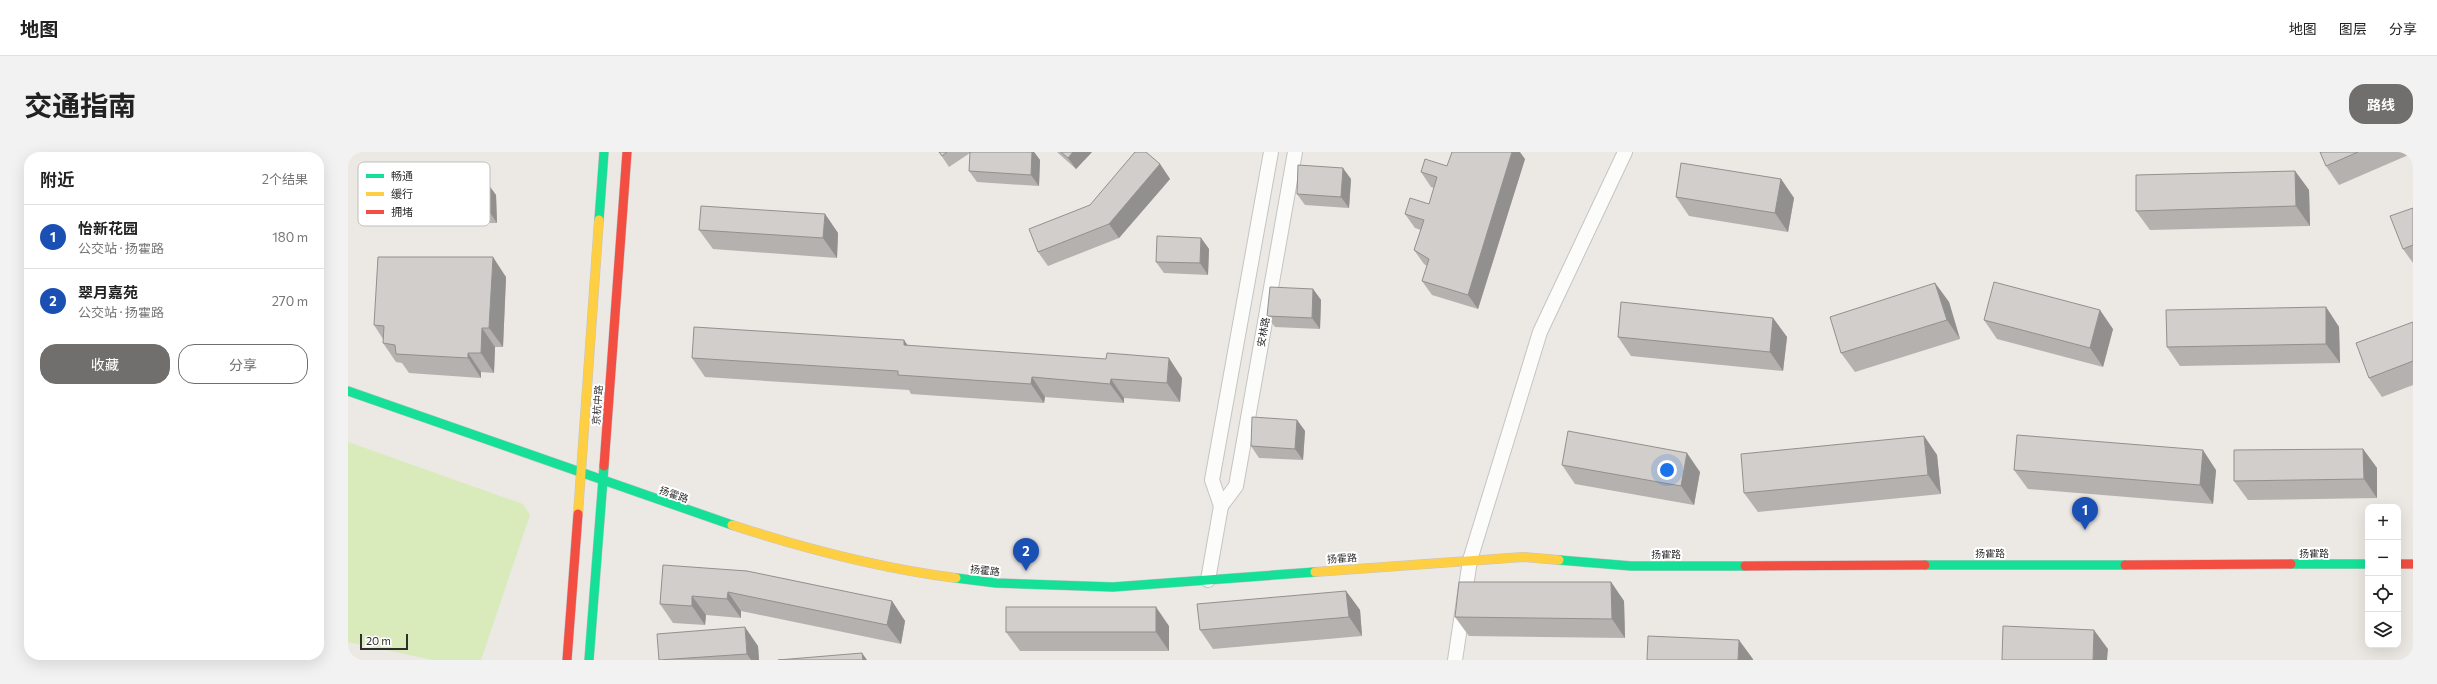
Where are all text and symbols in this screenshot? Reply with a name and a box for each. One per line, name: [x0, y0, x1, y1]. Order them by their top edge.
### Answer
text: 地图: [20, 17, 58, 40]
text: 地图: [2289, 20, 2317, 37]
text: 图层: [2339, 20, 2367, 37]
text: 分享: [2389, 20, 2417, 37]
button: 路线: [2349, 84, 2413, 124]
text: 交通指南: [24, 88, 136, 122]
legend: [358, 162, 490, 226]
text: 附近: [40, 169, 74, 190]
text: 畅通: [391, 169, 413, 182]
text: 2个结果: [262, 171, 308, 187]
text: 缓行: [391, 187, 413, 200]
text: 拥堵: [391, 205, 413, 218]
text: 怡新花园: [78, 219, 138, 237]
text: 1: [50, 229, 56, 245]
text: 180 m: [272, 229, 308, 245]
text: 公交站 · 扬霍路: [78, 240, 164, 256]
text: 翠月嘉苑: [78, 283, 138, 301]
text: 2: [49, 293, 57, 309]
text: 270 m: [272, 293, 308, 309]
text: 公交站 · 扬霍路: [78, 304, 164, 320]
street label: 安林路: [1254, 316, 1272, 348]
button: 收藏: [40, 344, 170, 384]
button: 分享: [178, 344, 308, 384]
street label: 京杭中路: [590, 385, 604, 425]
your location: [1657, 460, 1677, 480]
street label: 扬霍路: [658, 483, 690, 505]
pin: 1: [2072, 497, 2098, 530]
map controls: [2365, 504, 2401, 648]
button: +: [2365, 504, 2401, 540]
pin: 2: [1013, 538, 1039, 571]
button: −: [2365, 540, 2401, 576]
street label: 扬霍路: [1975, 547, 2005, 559]
street label: 扬霍路: [2299, 547, 2329, 559]
street label: 扬霍路: [1651, 548, 1681, 560]
street label: 扬霍路: [1327, 551, 1357, 565]
street label: 扬霍路: [969, 562, 1001, 578]
button: locate: [2365, 576, 2401, 612]
button: layers: [2365, 612, 2401, 648]
scale bar: [360, 632, 408, 651]
text: 20 m: [366, 634, 391, 647]

